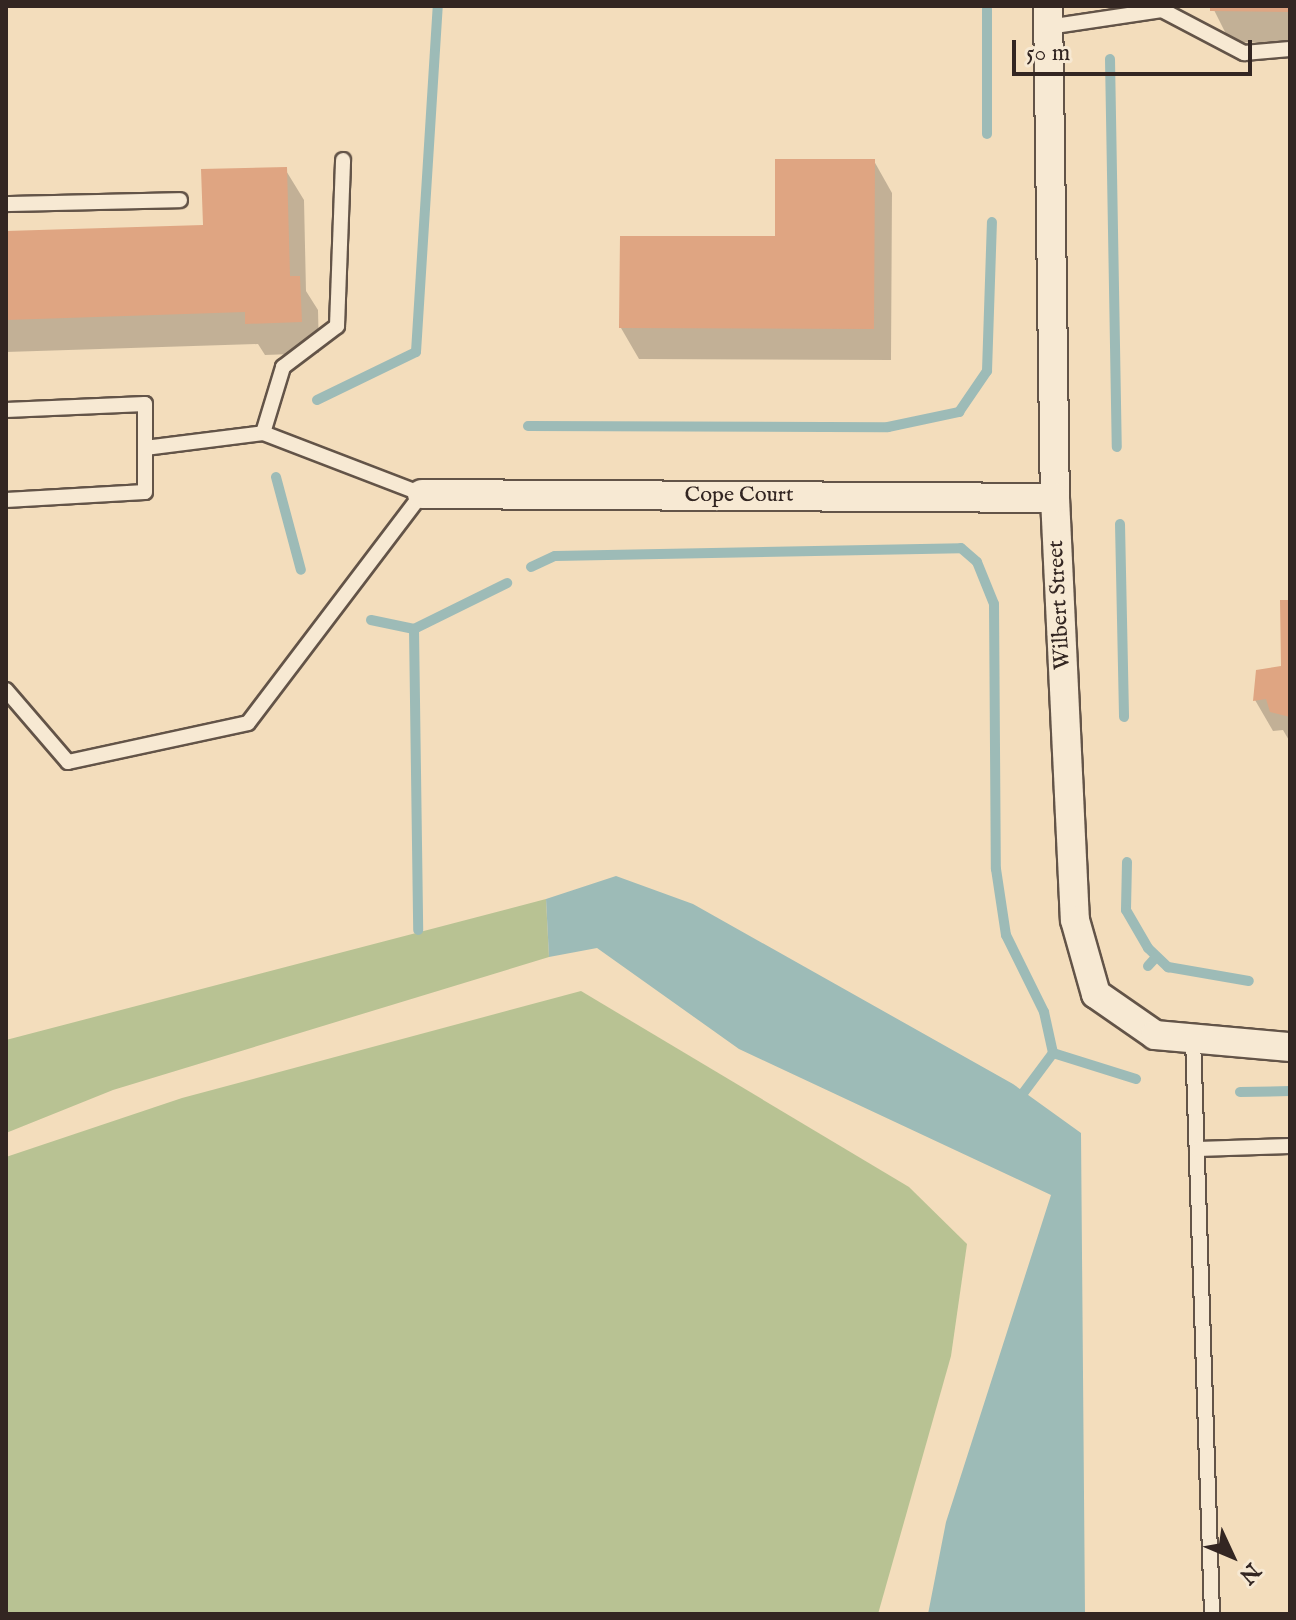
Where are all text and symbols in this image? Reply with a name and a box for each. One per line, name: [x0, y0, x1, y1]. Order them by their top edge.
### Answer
scale bar: [1016, 24, 1256, 74]
text: 50 m: [1026, 38, 1070, 69]
street label: Cope Court: [685, 483, 793, 509]
street label: Wilbert Street: [1043, 539, 1077, 671]
north arrow: [1192, 1516, 1272, 1596]
text: N: [1233, 1556, 1266, 1589]

